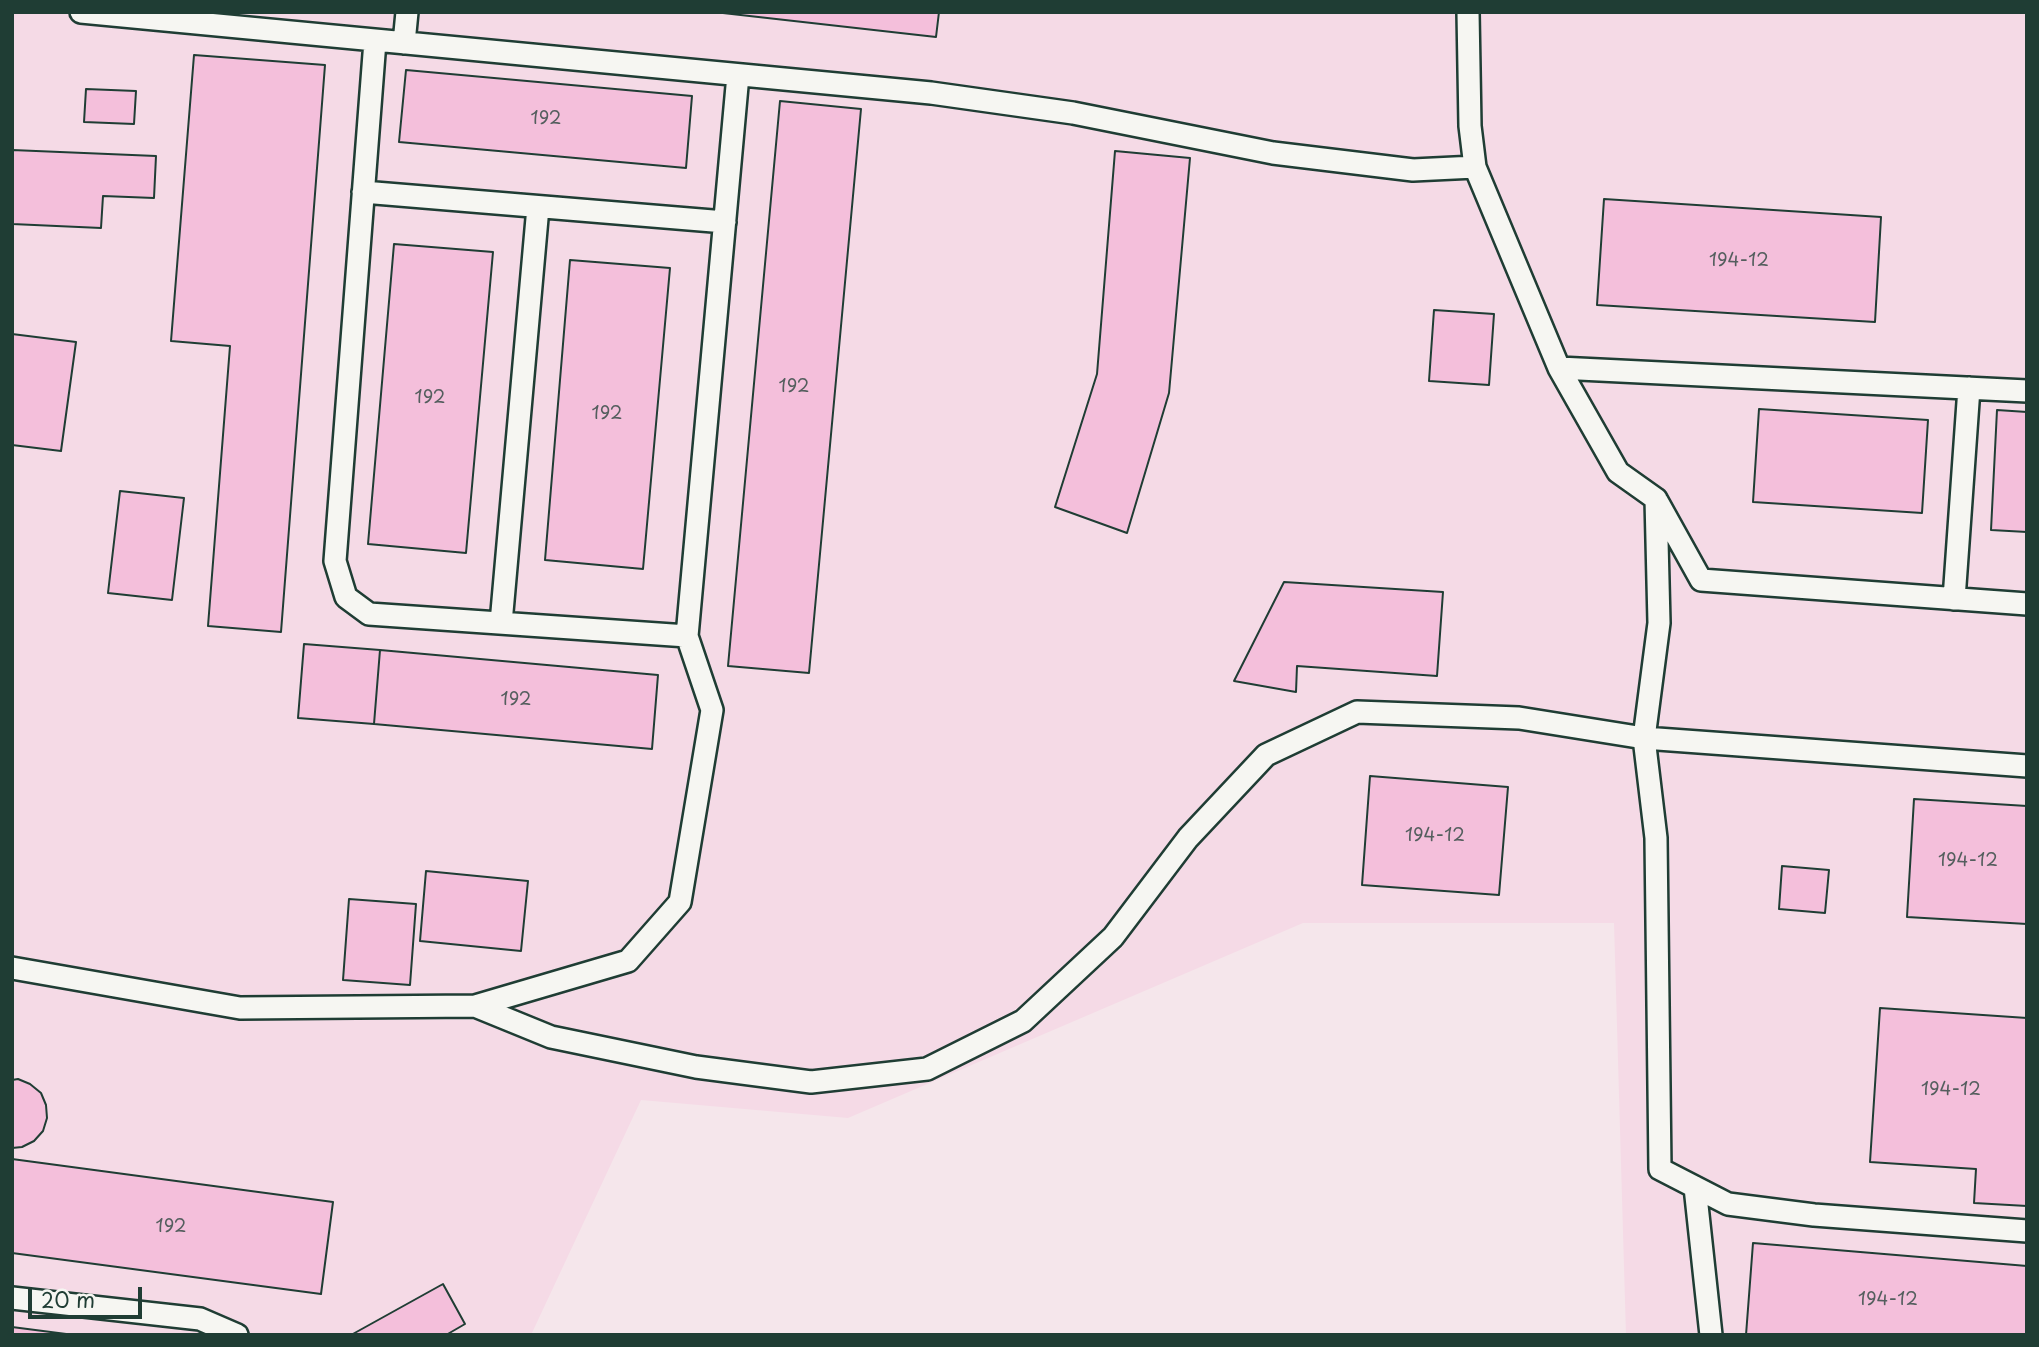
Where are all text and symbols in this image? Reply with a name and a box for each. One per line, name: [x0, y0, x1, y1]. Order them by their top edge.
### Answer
house number: 192: [531, 108, 561, 130]
house number: 194-12: [1709, 250, 1769, 272]
house number: 192: [779, 376, 809, 398]
house number: 192: [415, 387, 445, 409]
house number: 192: [592, 403, 622, 425]
house number: 192: [501, 689, 531, 711]
house number: 194-12: [1405, 825, 1465, 847]
house number: 194-12: [1938, 850, 1998, 872]
house number: 194-12: [1921, 1079, 1981, 1101]
house number: 192: [156, 1216, 186, 1238]
scale bar: [32, 1274, 145, 1318]
text: 20 m: [41, 1283, 95, 1315]
house number: 194-12: [1858, 1289, 1918, 1311]

